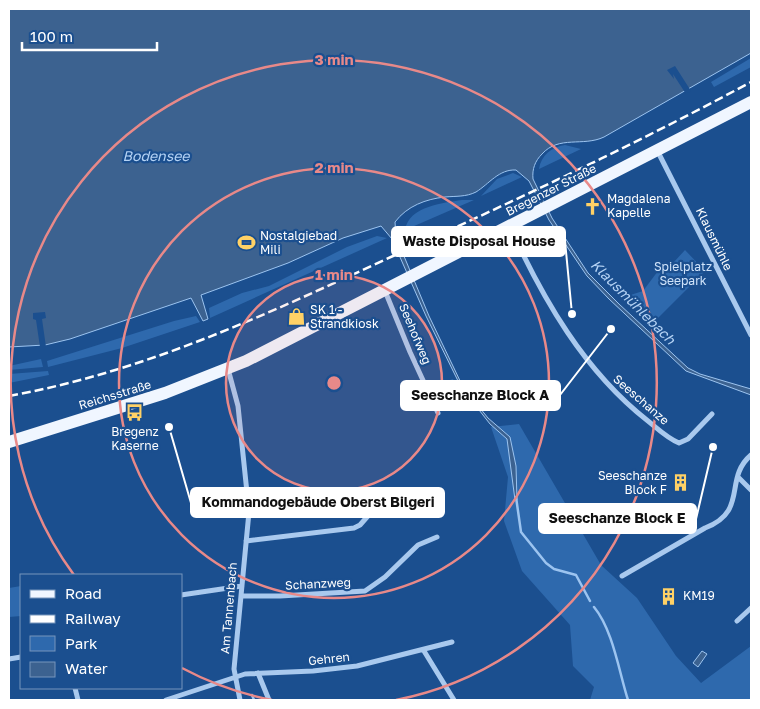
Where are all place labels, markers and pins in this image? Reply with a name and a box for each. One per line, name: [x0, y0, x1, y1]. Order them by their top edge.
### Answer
place label: Magdalena Kapelle: [607, 191, 670, 220]
church icon: Magdalena Kapelle: [583, 196, 603, 216]
callout: Waste Disposal House: [392, 227, 565, 256]
place label: Nostalgiebad Mili: [260, 228, 337, 257]
sports icon: Nostalgiebad Mili: [236, 233, 256, 253]
place label: SK 1 - Strandkiosk: [310, 302, 379, 331]
shop icon: SK 1 - Strandkiosk: [286, 307, 306, 327]
centre of rings: [325, 374, 343, 392]
callout: Seeschanze Block A: [401, 381, 560, 410]
bus stop icon: Bregenz Kaserne: [125, 403, 145, 423]
place label: Bregenz Kaserne: [111, 424, 159, 453]
place label: Seeschanze Block F: [598, 468, 667, 497]
building icon: Seeschanze Block F: [671, 473, 691, 493]
callout: Kommandogebäude Oberst Bilgeri: [191, 488, 444, 517]
callout: Seeschanze Block E: [539, 504, 696, 533]
building icon: KM19: [659, 586, 679, 606]
place label: KM19: [683, 588, 715, 603]

